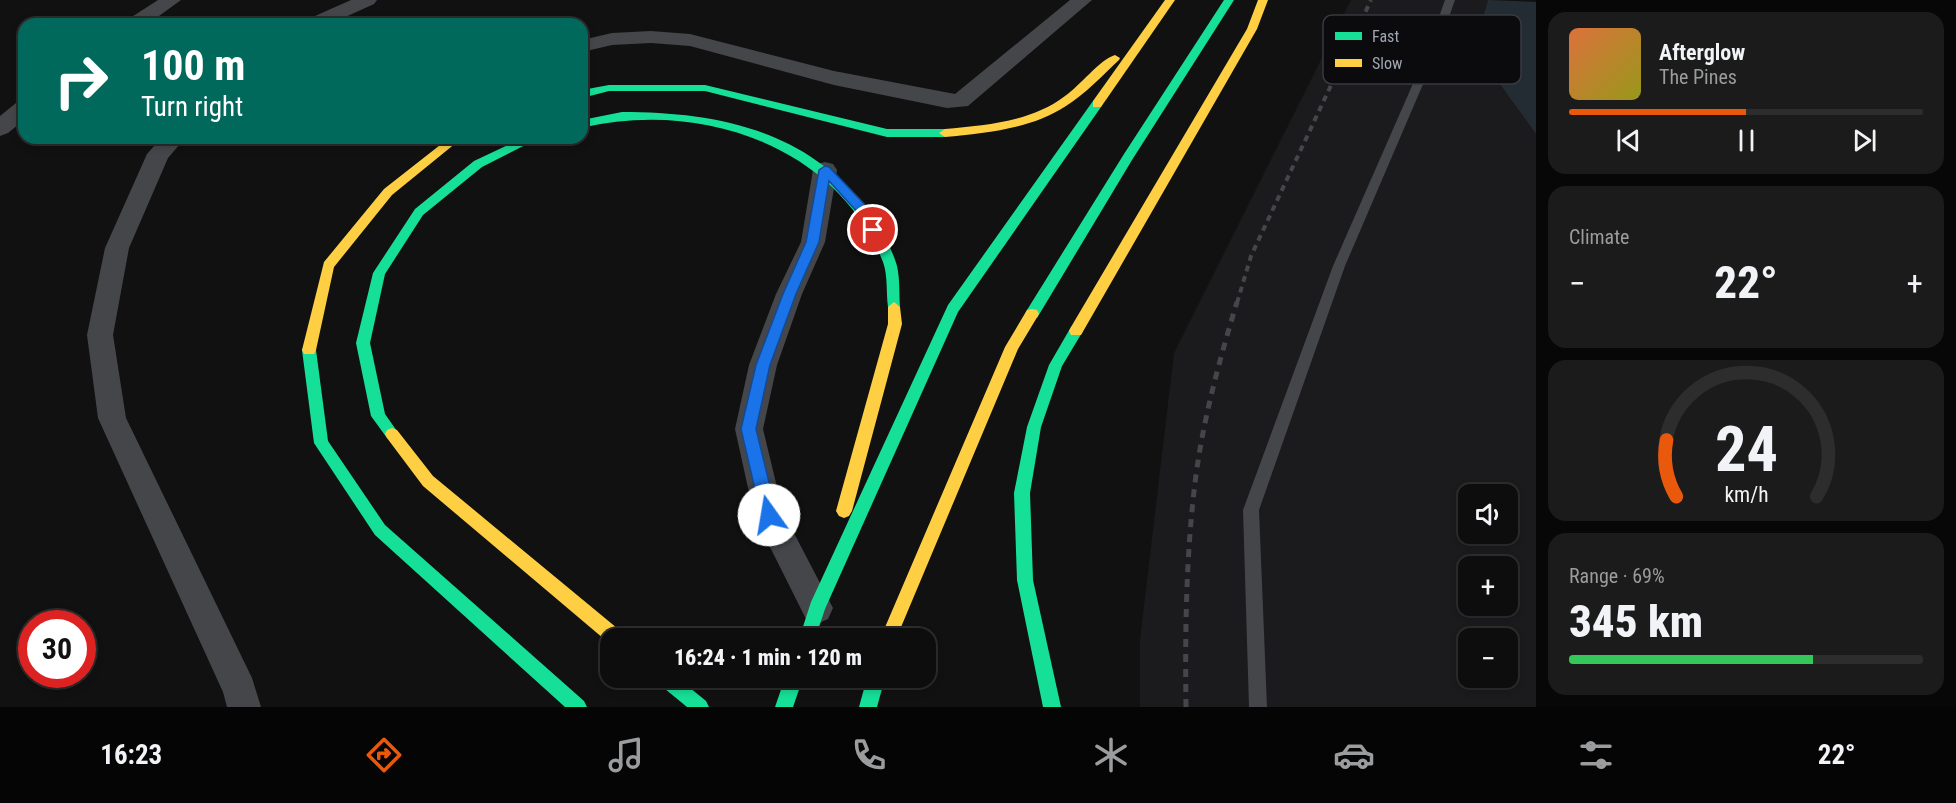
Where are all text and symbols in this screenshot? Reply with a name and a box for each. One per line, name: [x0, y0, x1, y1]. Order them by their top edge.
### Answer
legend: [1323, 15, 1521, 84]
text: Fast: [1372, 27, 1399, 46]
text: Afterglow: [1659, 40, 1745, 65]
text: 100 m: [141, 41, 246, 90]
icon: right: [42, 42, 120, 120]
text: Slow: [1372, 54, 1402, 73]
text: The Pines: [1659, 65, 1737, 89]
text: Turn right: [141, 91, 243, 123]
icon: previous: [1612, 124, 1645, 157]
icon: pause: [1730, 124, 1763, 157]
icon: next: [1848, 124, 1881, 157]
pin: [847, 204, 898, 255]
icon: arrive: [856, 213, 889, 246]
text: Climate: [1569, 225, 1629, 249]
text: 22°: [1714, 256, 1778, 309]
text: −: [1569, 264, 1586, 303]
text: +: [1907, 264, 1923, 303]
text: 24: [1714, 414, 1778, 487]
position arrow: [737, 483, 801, 547]
text: km/h: [1724, 483, 1768, 508]
map controls: [1458, 484, 1518, 688]
button: sound: [1458, 484, 1518, 544]
button: +: [1458, 556, 1518, 616]
text: Range · 69%: [1569, 564, 1665, 588]
text: 345 km: [1569, 595, 1703, 648]
speed limit sign: 30: [18, 610, 96, 688]
button: −: [1458, 628, 1518, 688]
text: 16:24 · 1 min · 120 m: [674, 645, 862, 670]
icon: directions: [363, 734, 405, 776]
icon: music: [605, 734, 647, 776]
icon: phone: [848, 734, 890, 776]
icon: climate: [1090, 734, 1132, 776]
icon: car: [1333, 734, 1375, 776]
icon: filters: [1575, 734, 1617, 776]
text: 16:23: [100, 739, 162, 771]
text: 22°: [1818, 739, 1856, 771]

